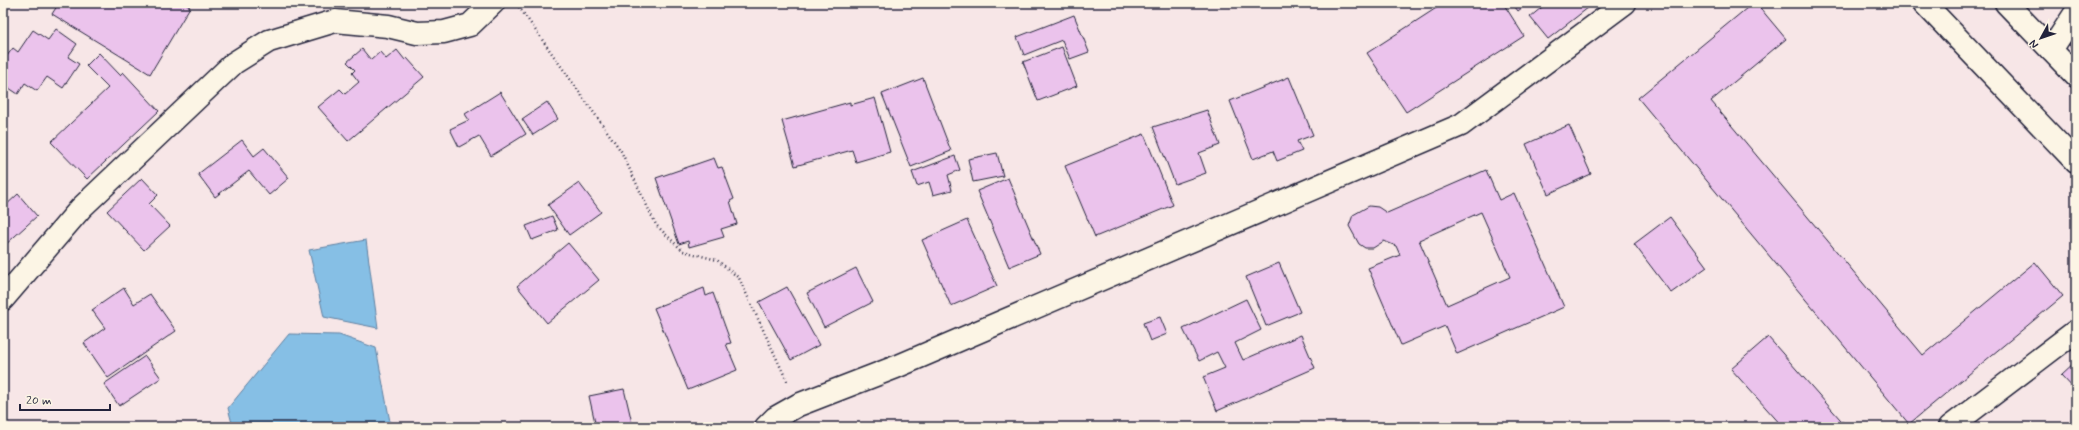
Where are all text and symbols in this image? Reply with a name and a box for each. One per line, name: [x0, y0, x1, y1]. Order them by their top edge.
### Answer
north arrow: [2021, 18, 2061, 58]
text: N: [2026, 36, 2042, 51]
scale bar: [20, 386, 110, 412]
text: 20 m: [26, 393, 52, 409]

